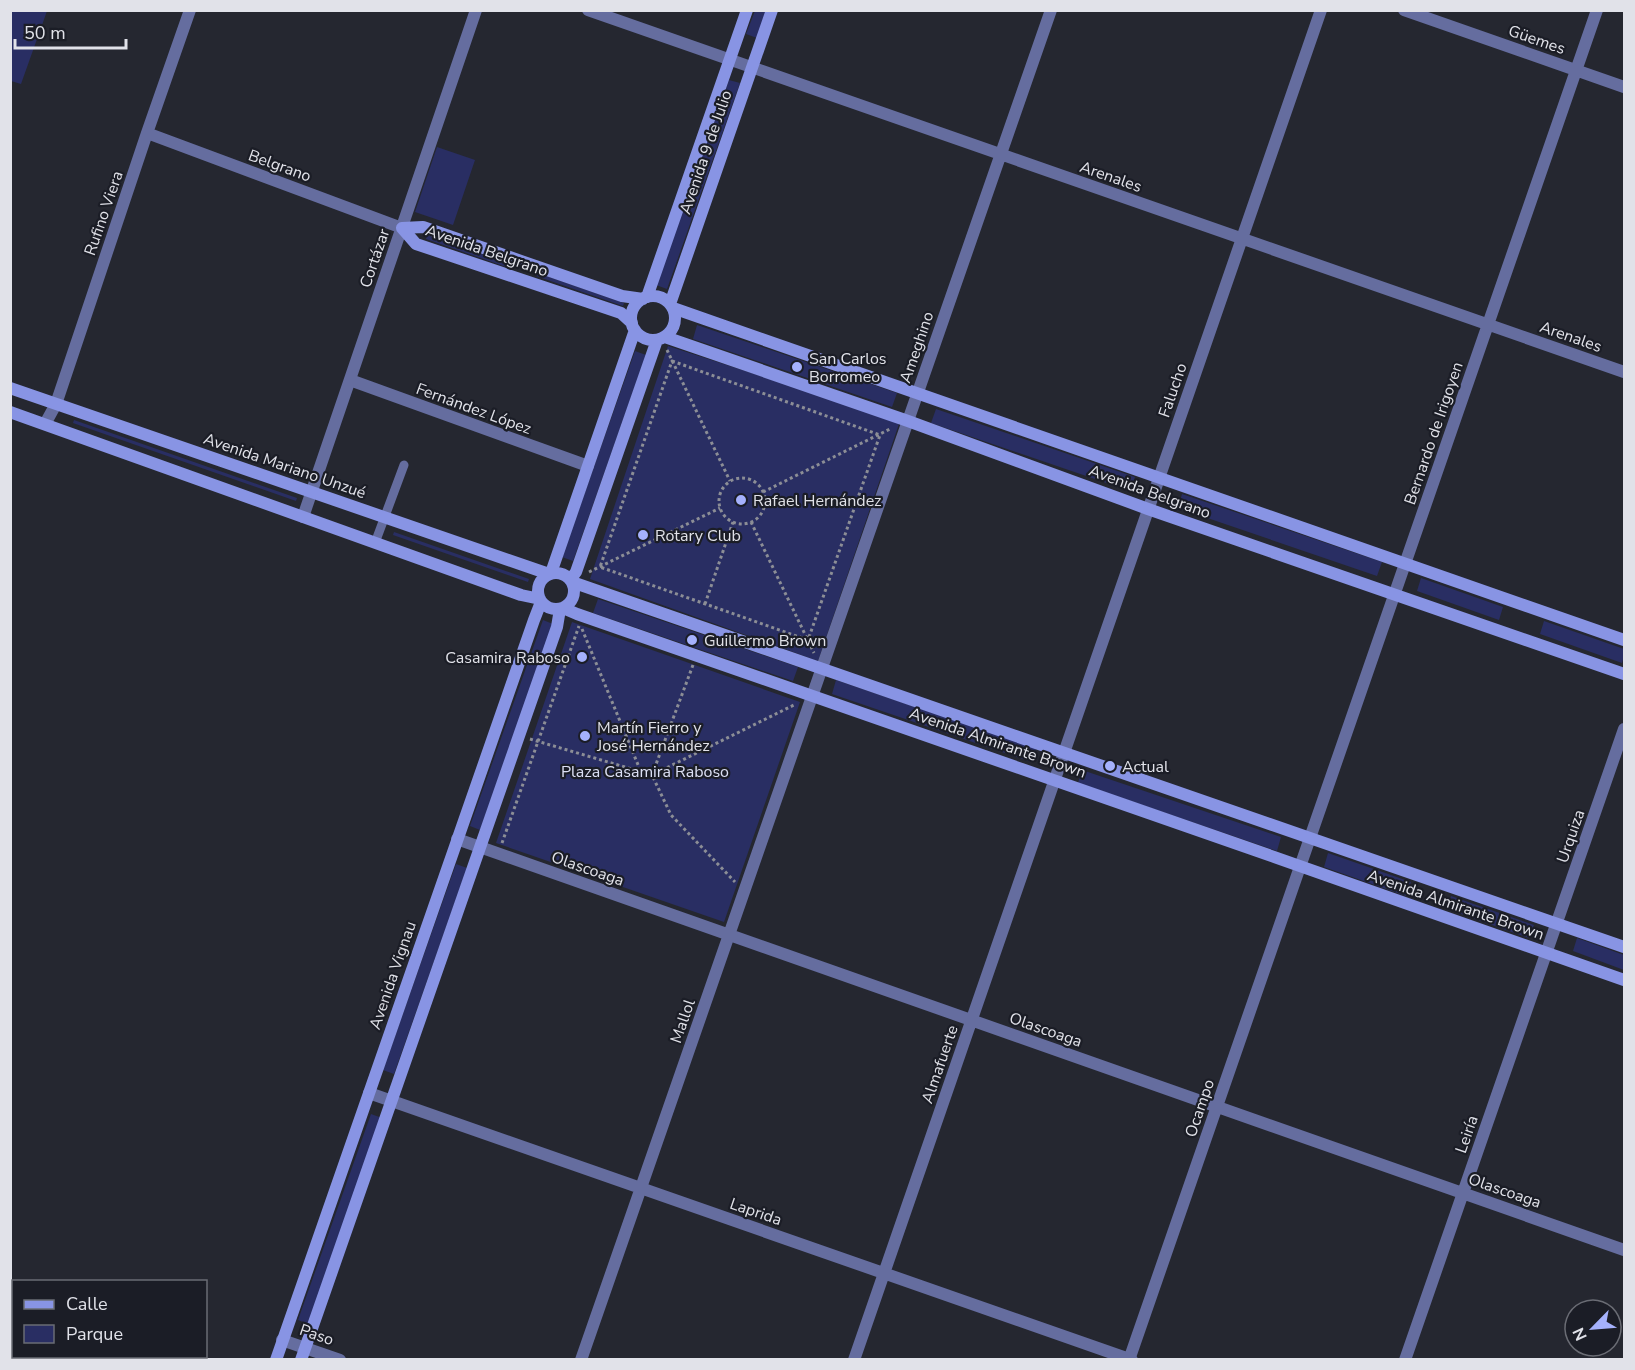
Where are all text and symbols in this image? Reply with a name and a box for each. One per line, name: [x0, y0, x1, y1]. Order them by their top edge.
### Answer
scale bar: [15, 12, 126, 50]
street label: Güemes: [1505, 20, 1568, 60]
text: 50 m: [24, 21, 66, 45]
street label: Avenida 9 de Julio: [674, 87, 738, 217]
street label: Belgrano: [245, 144, 314, 188]
street label: Arenales: [1077, 156, 1145, 198]
street label: Rufino Viera: [79, 168, 129, 259]
street label: Avenida Belgrano: [423, 220, 551, 282]
street label: Cortázar: [355, 226, 395, 291]
street label: Ameghino: [894, 309, 939, 386]
street label: Arenales: [1537, 316, 1605, 358]
place label: San Carlos Borromeo: [809, 348, 886, 388]
street label: Bernardo de Irigoyen: [1399, 359, 1469, 508]
marker: San Carlos Borromeo: [790, 360, 804, 374]
street label: Falucho: [1153, 360, 1192, 420]
street label: Fernández López: [413, 378, 534, 440]
street label: Avenida Mariano Unzué: [201, 428, 369, 504]
street label: Avenida Belgrano: [1086, 460, 1214, 524]
place label: Rafael Hernández: [753, 490, 882, 512]
marker: Rafael Hernández: [734, 493, 748, 507]
place label: Rotary Club: [655, 525, 741, 547]
marker: Rotary Club: [636, 528, 650, 542]
place label: Guillermo Brown: [704, 630, 826, 652]
marker: Guillermo Brown: [685, 633, 699, 647]
place label: Casamira Raboso: [445, 647, 570, 669]
marker: Casamira Raboso: [575, 650, 589, 664]
street label: Avenida Almirante Brown: [906, 702, 1089, 784]
place label: Martín Fierro y José Hernández: [596, 717, 710, 757]
marker: Martín Fierro y José Hernández: [578, 729, 592, 743]
place label: Actual: [1122, 756, 1169, 778]
marker: Actual: [1103, 759, 1117, 773]
park label: Plaza Casamira Raboso: [561, 761, 729, 783]
street label: Urquiza: [1552, 807, 1590, 866]
street label: Olascoaga: [548, 846, 627, 892]
street label: Avenida Almirante Brown: [1364, 864, 1547, 946]
street label: Avenida Vignau: [364, 918, 422, 1032]
street label: Mallol: [665, 996, 701, 1046]
street label: Olascoaga: [1006, 1007, 1085, 1053]
street label: Almafuerte: [916, 1022, 964, 1106]
street label: Ocampo: [1180, 1076, 1220, 1140]
street label: Leiría: [1450, 1112, 1484, 1156]
street label: Olascoaga: [1465, 1168, 1544, 1214]
street label: Laprida: [727, 1193, 785, 1231]
legend: [12, 1280, 207, 1358]
text: Calle: [66, 1292, 108, 1316]
north arrow: [1563, 1298, 1623, 1358]
street label: Paso: [297, 1319, 337, 1351]
text: Parque: [66, 1322, 123, 1346]
text: N: [1568, 1324, 1593, 1344]

